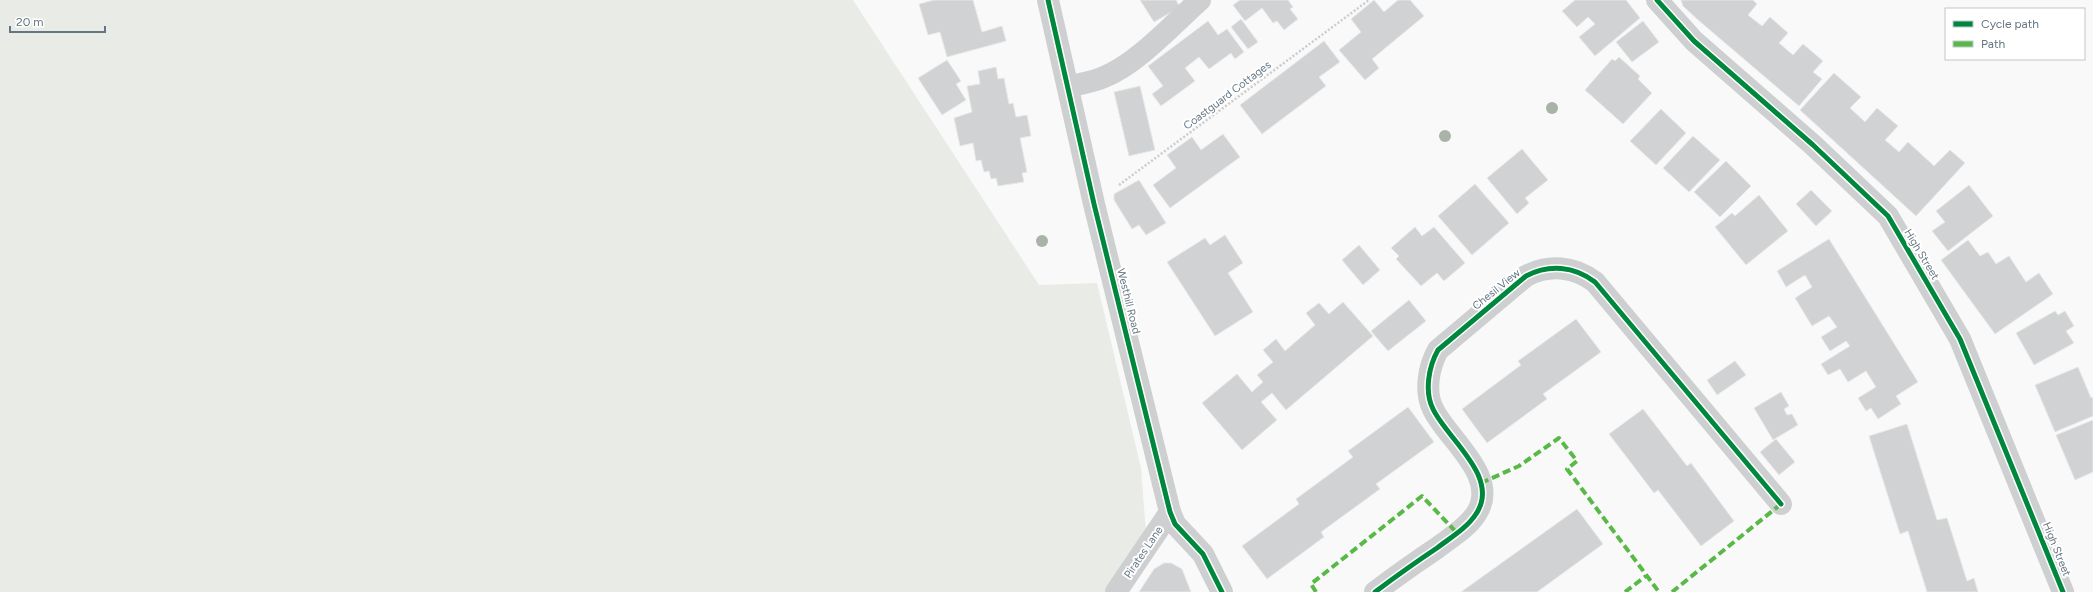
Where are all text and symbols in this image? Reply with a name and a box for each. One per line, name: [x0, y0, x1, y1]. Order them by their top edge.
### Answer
scale bar: [10, 8, 105, 34]
legend: [1945, 8, 2085, 60]
text: 20 m: [16, 15, 44, 29]
text: Cycle path: [1981, 17, 2039, 31]
text: Path: [1981, 37, 2005, 51]
street label: Coastguard Cottages: [1181, 58, 1274, 133]
street label: High Street: [1901, 227, 1942, 282]
street label: Chesil View: [1470, 266, 1523, 313]
street label: Westhill Road: [1114, 267, 1143, 335]
street label: High Street: [2040, 520, 2073, 578]
street label: Pirates Lane: [1121, 524, 1165, 581]

